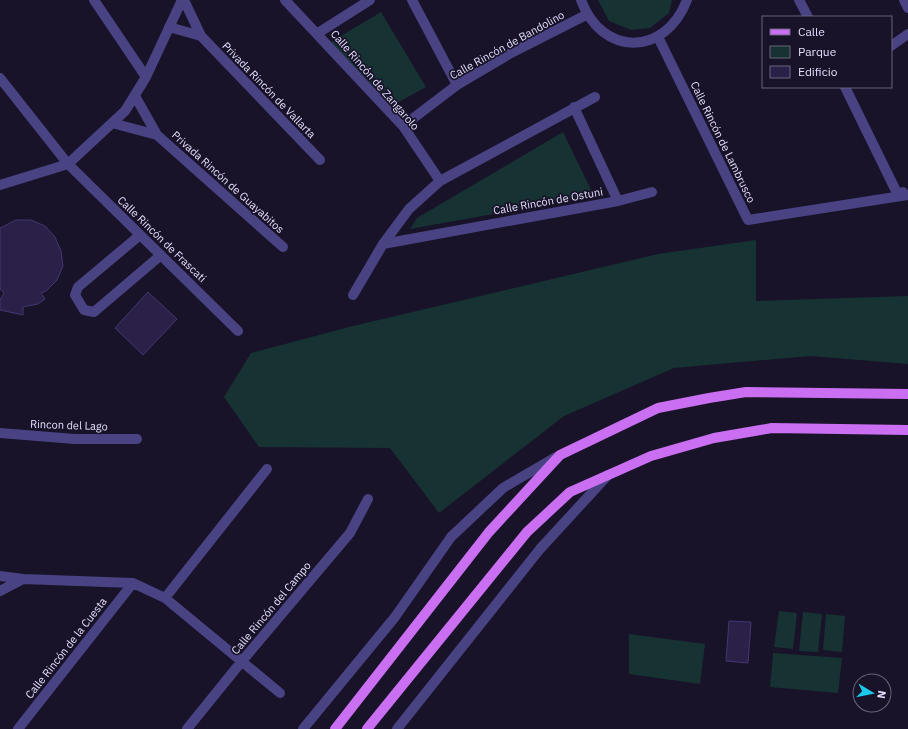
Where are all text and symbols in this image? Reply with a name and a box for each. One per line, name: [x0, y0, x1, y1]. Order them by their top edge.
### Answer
street label: Calle Rincón de Bandolino: [447, 8, 567, 82]
legend: [762, 16, 892, 88]
text: Calle: [798, 24, 825, 39]
street label: Calle Rincón de Zangarolo: [328, 27, 422, 133]
street label: Privada Rincón de Vallarta: [219, 39, 319, 141]
text: Parque: [798, 44, 837, 59]
text: Edificio: [798, 64, 838, 79]
street label: Calle Rincón de Lambrusco: [687, 79, 759, 205]
street label: Privada Rincón de Guayabitos: [169, 128, 287, 236]
street label: Calle Rincón de Ostuni: [492, 184, 604, 218]
street label: Calle Rincón de Frascati: [115, 193, 209, 285]
street label: Rincon del Lago: [30, 417, 108, 433]
street label: Calle Rincón del Campo: [228, 559, 314, 657]
street label: Calle Rincón de la Cuesta: [22, 595, 110, 701]
north arrow: [852, 673, 892, 713]
text: N: [874, 690, 889, 700]

